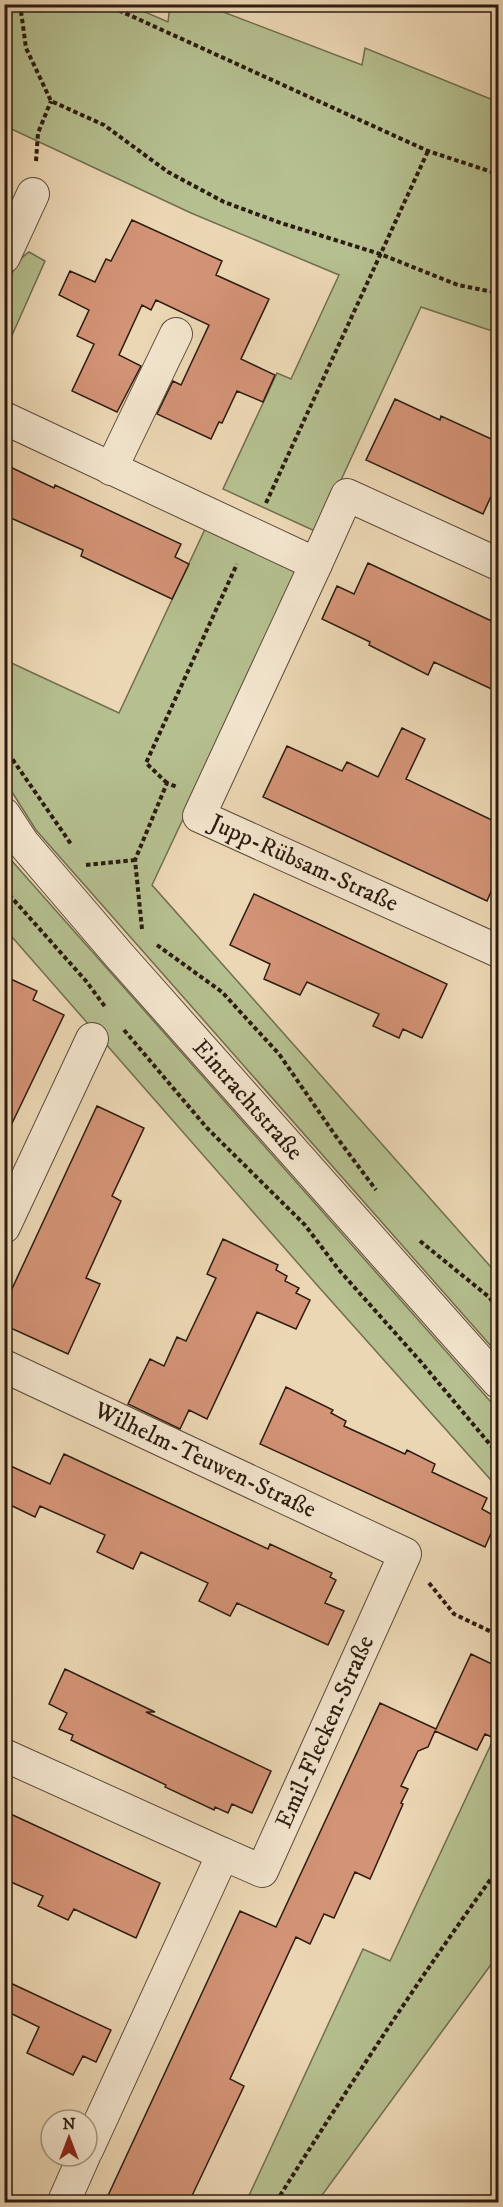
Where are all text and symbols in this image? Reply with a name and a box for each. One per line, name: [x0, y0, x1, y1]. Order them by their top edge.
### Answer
street label: Jupp-Rübsam-Straße: [203, 807, 403, 919]
street label: Eintrachtstraße: [186, 1033, 309, 1167]
street label: Wilhelm-Teuwen-Straße: [88, 1395, 321, 1525]
street label: Emil-Flecken-Straße: [269, 1631, 381, 1833]
north arrow: [39, 2108, 99, 2168]
text: N: [62, 2114, 76, 2134]

